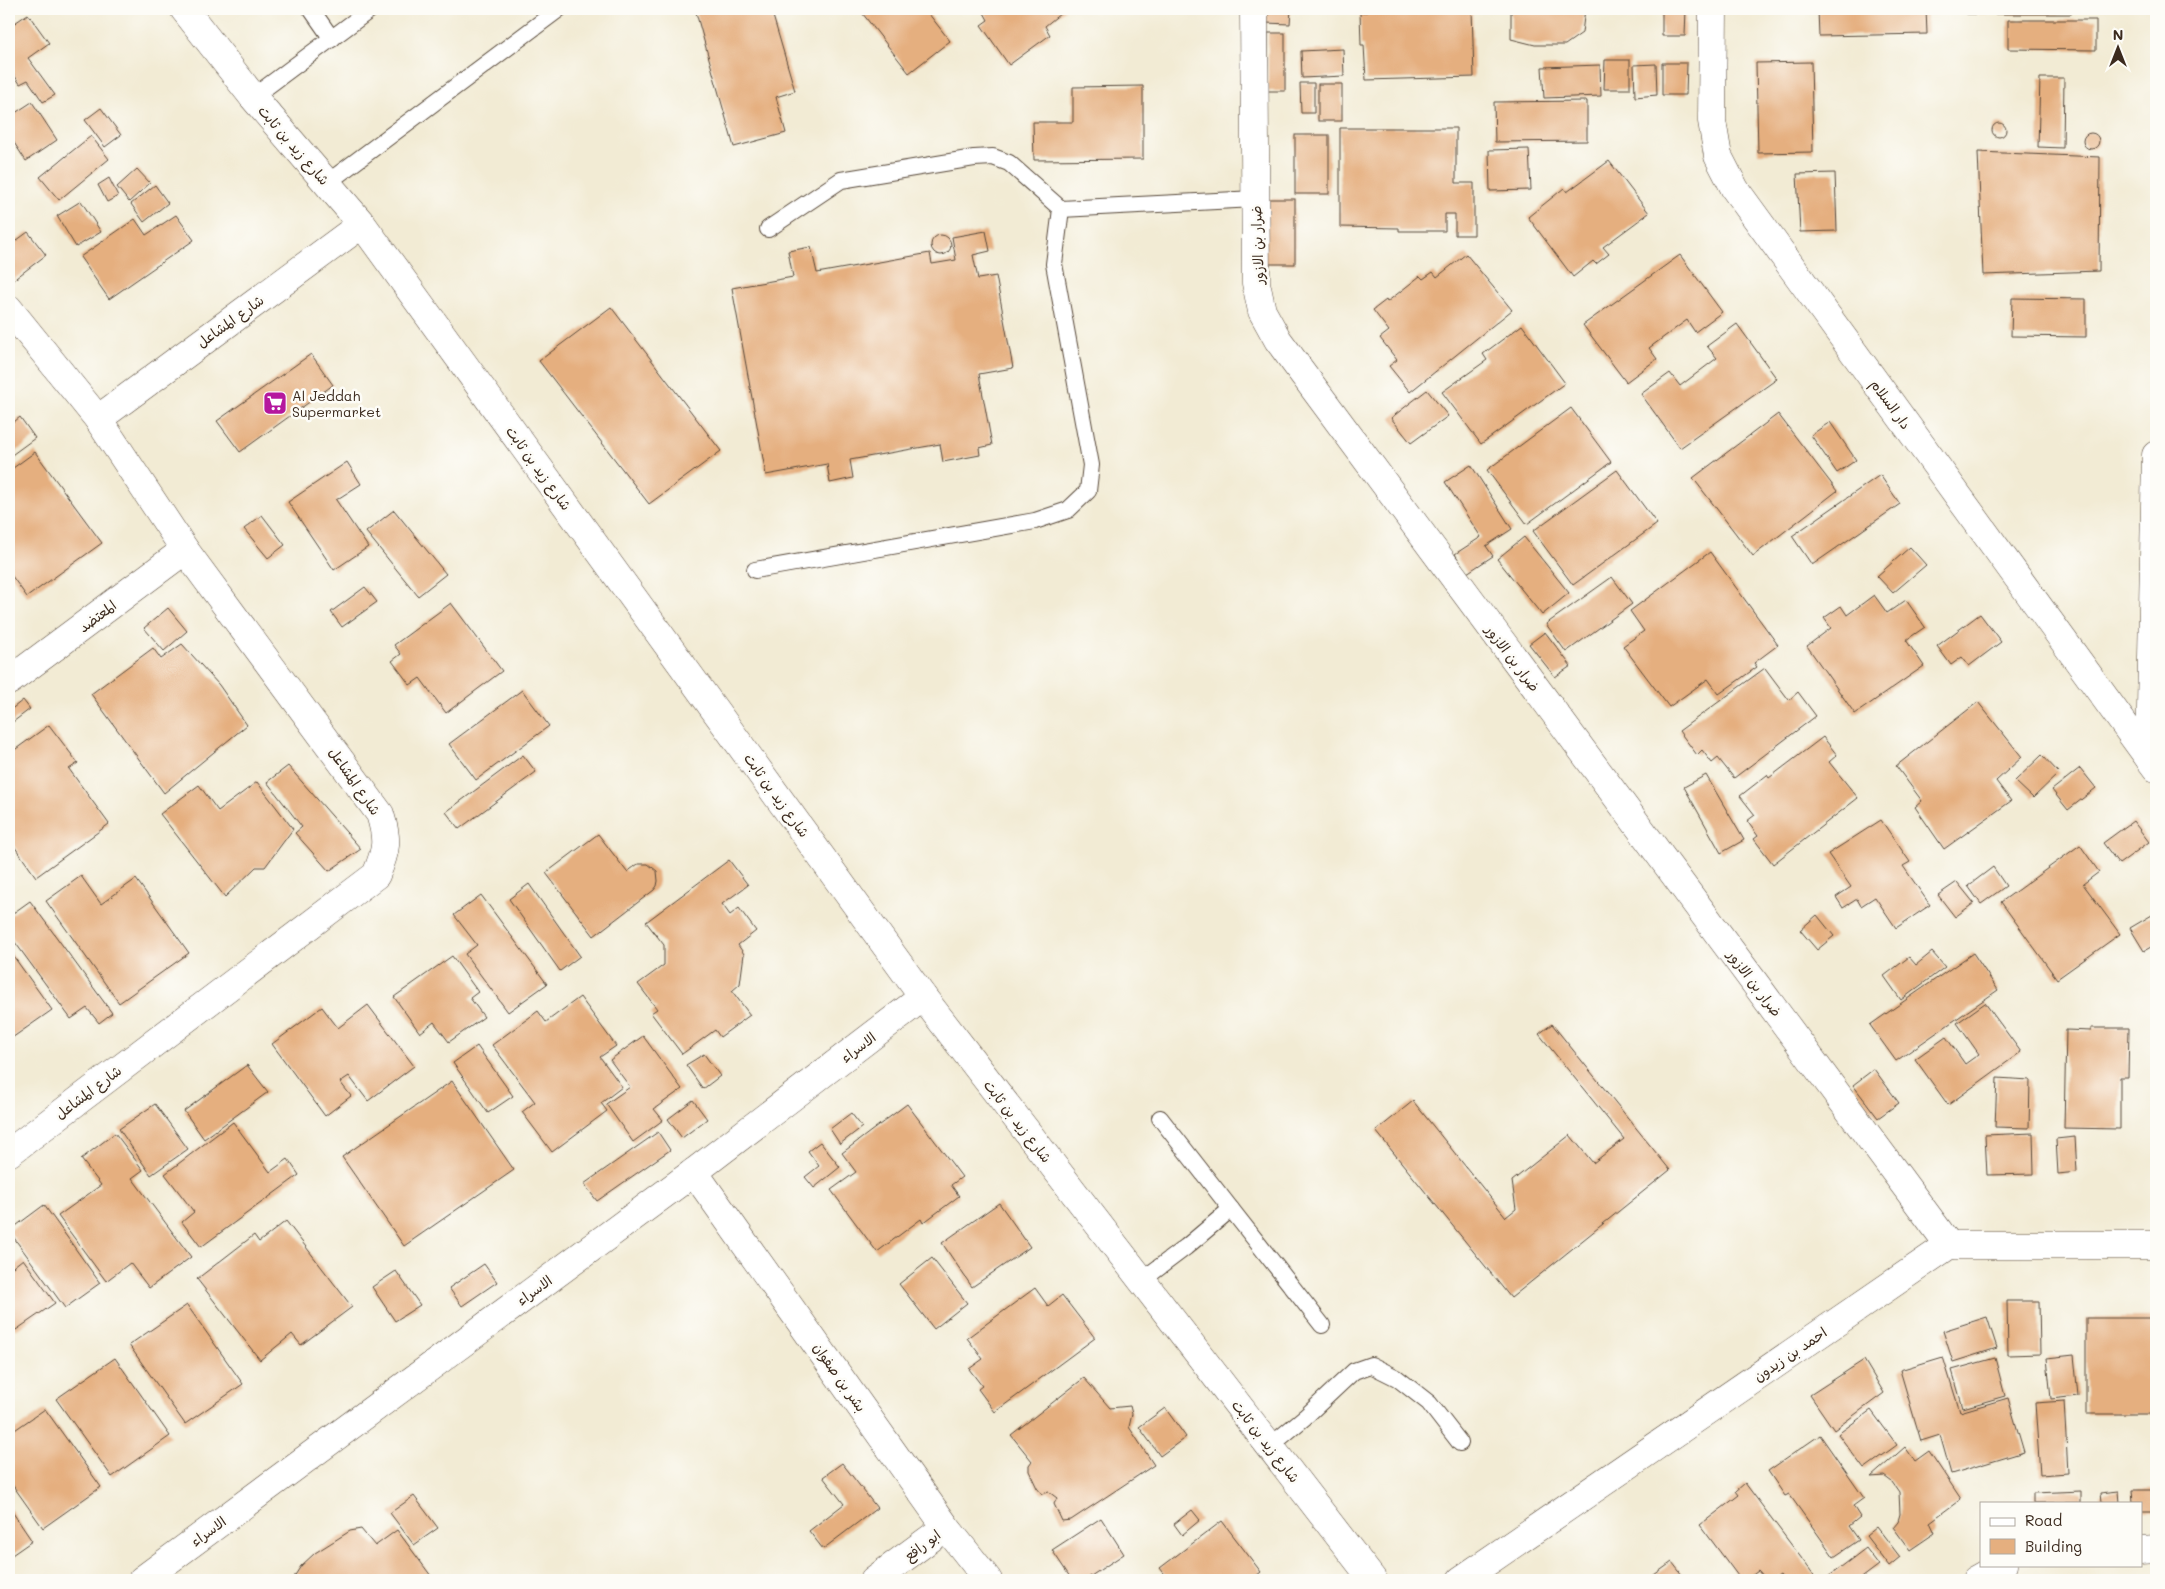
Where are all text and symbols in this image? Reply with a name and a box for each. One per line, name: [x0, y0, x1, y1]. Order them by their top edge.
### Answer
north arrow: [2092, 22, 2142, 72]
text: N: [2113, 25, 2123, 44]
street label: شارع زيد بن ثابت: [253, 101, 334, 190]
street label: ضرار بن الازور: [1246, 205, 1268, 286]
street label: شارع المشاعل: [193, 290, 268, 353]
street label: دار السلام: [1865, 375, 1916, 434]
place label: Al Jeddah Supermarket: [292, 386, 381, 421]
supermarket icon: Al Jeddah Supermarket: [262, 390, 288, 416]
street label: شارع زيد بن ثابت: [501, 422, 576, 515]
street label: المعتضد: [74, 596, 120, 636]
street label: ضرار بن الازور: [1481, 620, 1544, 695]
street label: شارع المشاعل: [324, 743, 385, 819]
street label: شارع زيد بن ثابت: [739, 749, 814, 842]
street label: ضرار بن الازور: [1723, 945, 1786, 1020]
street label: الاسراء: [837, 1028, 879, 1066]
street label: شارع المشاعل: [51, 1061, 126, 1124]
street label: شارع زيد بن ثابت: [979, 1076, 1056, 1167]
street label: الاسراء: [512, 1271, 556, 1309]
street label: احمد بن زيدون: [1750, 1322, 1830, 1386]
street label: بشر بن صفوان: [809, 1339, 871, 1415]
street label: شارع زيد بن ثابت: [1227, 1396, 1304, 1487]
legend: [1980, 1502, 2142, 1566]
text: Road: [2025, 1510, 2062, 1530]
street label: الاسراء: [186, 1512, 230, 1550]
street label: ابو رافع: [900, 1525, 945, 1567]
text: Building: [2025, 1536, 2082, 1556]

